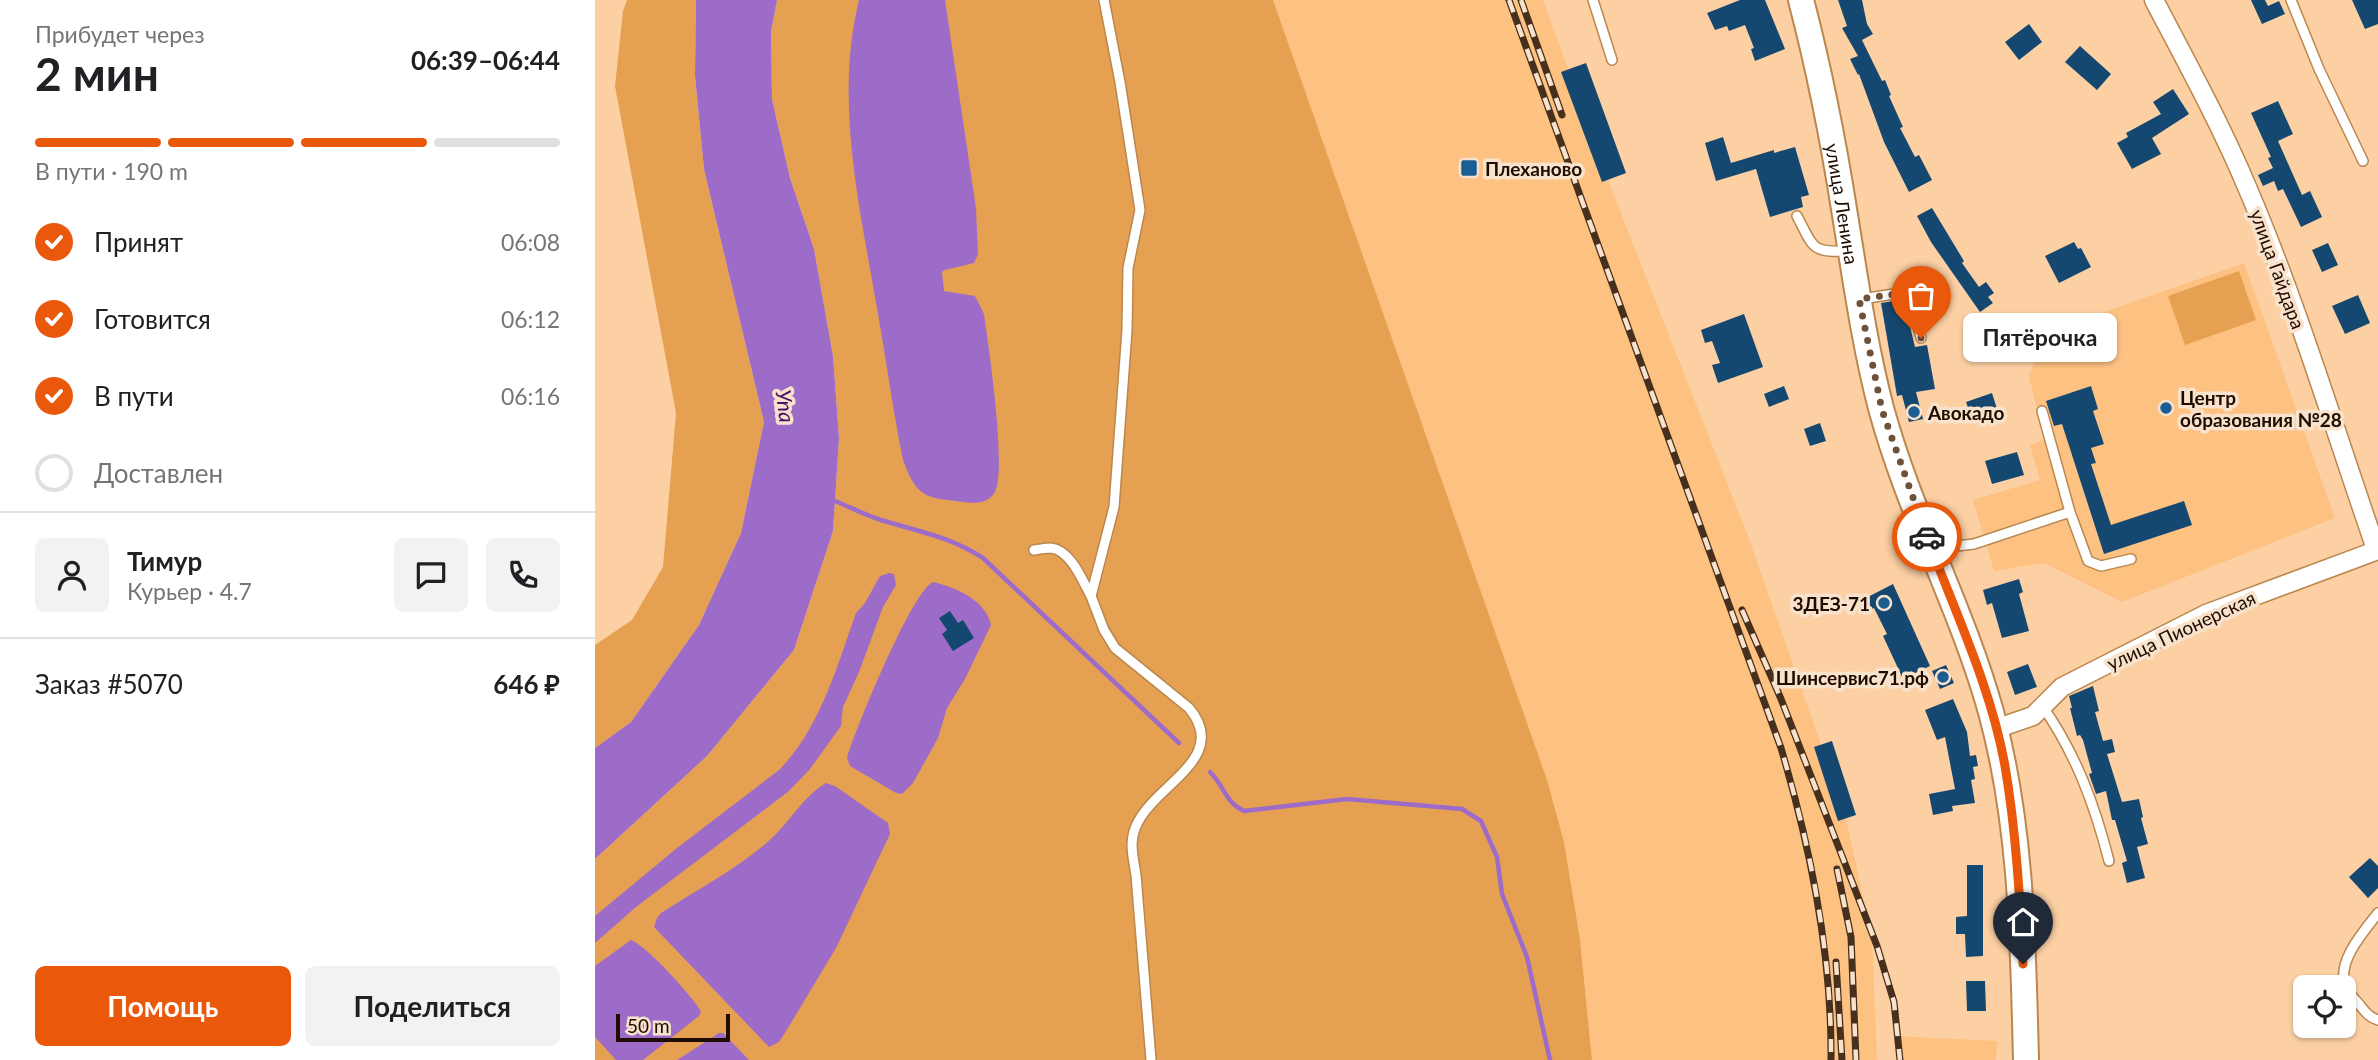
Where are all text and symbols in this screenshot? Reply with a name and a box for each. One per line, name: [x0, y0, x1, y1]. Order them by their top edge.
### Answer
text: Прибудет через: [35, 20, 205, 48]
text: 06:39–06:44: [411, 44, 560, 76]
text: 2 мин: [35, 46, 159, 101]
street label: улица Ленина: [1821, 141, 1864, 266]
text: В пути · 190 m: [35, 157, 188, 185]
place label: Плеханово: [1485, 157, 1582, 180]
marker: Плеханово: [1459, 158, 1479, 178]
street label: улица Гайдара: [2246, 206, 2310, 332]
icon: check: [35, 223, 73, 261]
text: Принят: [94, 226, 183, 258]
text: 06:08: [501, 228, 560, 256]
pin: [1891, 266, 1951, 338]
icon: bag: [1902, 277, 1940, 315]
icon: check: [35, 300, 73, 338]
text: Готовится: [94, 303, 211, 335]
text: 06:12: [501, 305, 560, 333]
callout: Пятёрочка: [1963, 314, 2117, 362]
text: Пятёрочка: [1983, 323, 2097, 351]
icon: check: [35, 377, 73, 415]
text: В пути: [94, 380, 174, 412]
text: 06:16: [501, 382, 560, 410]
place label: Центр образования №28: [2180, 386, 2342, 431]
water label: Упа: [772, 388, 800, 424]
marker: Центр образования №28: [2158, 400, 2174, 416]
place label: Авокадо: [1927, 401, 2004, 424]
marker: Авокадо: [1906, 404, 1922, 420]
text: Доставлен: [94, 457, 223, 489]
courier: [1892, 502, 1962, 572]
icon: car: [1908, 518, 1946, 556]
button: person: [35, 538, 109, 612]
button: chat: [394, 538, 468, 612]
button: phone: [486, 538, 560, 612]
text: Тимур: [127, 545, 202, 577]
text: Курьер · 4.7: [127, 577, 252, 605]
street label: улица Пионерская: [2103, 585, 2259, 675]
place label: 3ДЕЗ-71: [1793, 592, 1870, 615]
marker: 3ДЕЗ-71: [1876, 595, 1892, 611]
place label: Шинсервис71.рф: [1776, 666, 1929, 689]
text: Заказ #5070: [35, 668, 183, 700]
text: 646 ₽: [493, 668, 560, 700]
marker: Шинсервис71.рф: [1935, 669, 1951, 685]
pin: [1993, 892, 2053, 964]
icon: home: [2004, 903, 2042, 941]
button: Помощь: [35, 966, 291, 1046]
button: Поделиться: [305, 966, 560, 1046]
map controls: [2293, 975, 2356, 1038]
button: locate: [2293, 975, 2356, 1038]
scale bar: [616, 1011, 730, 1043]
text: 50 m: [627, 1014, 670, 1037]

